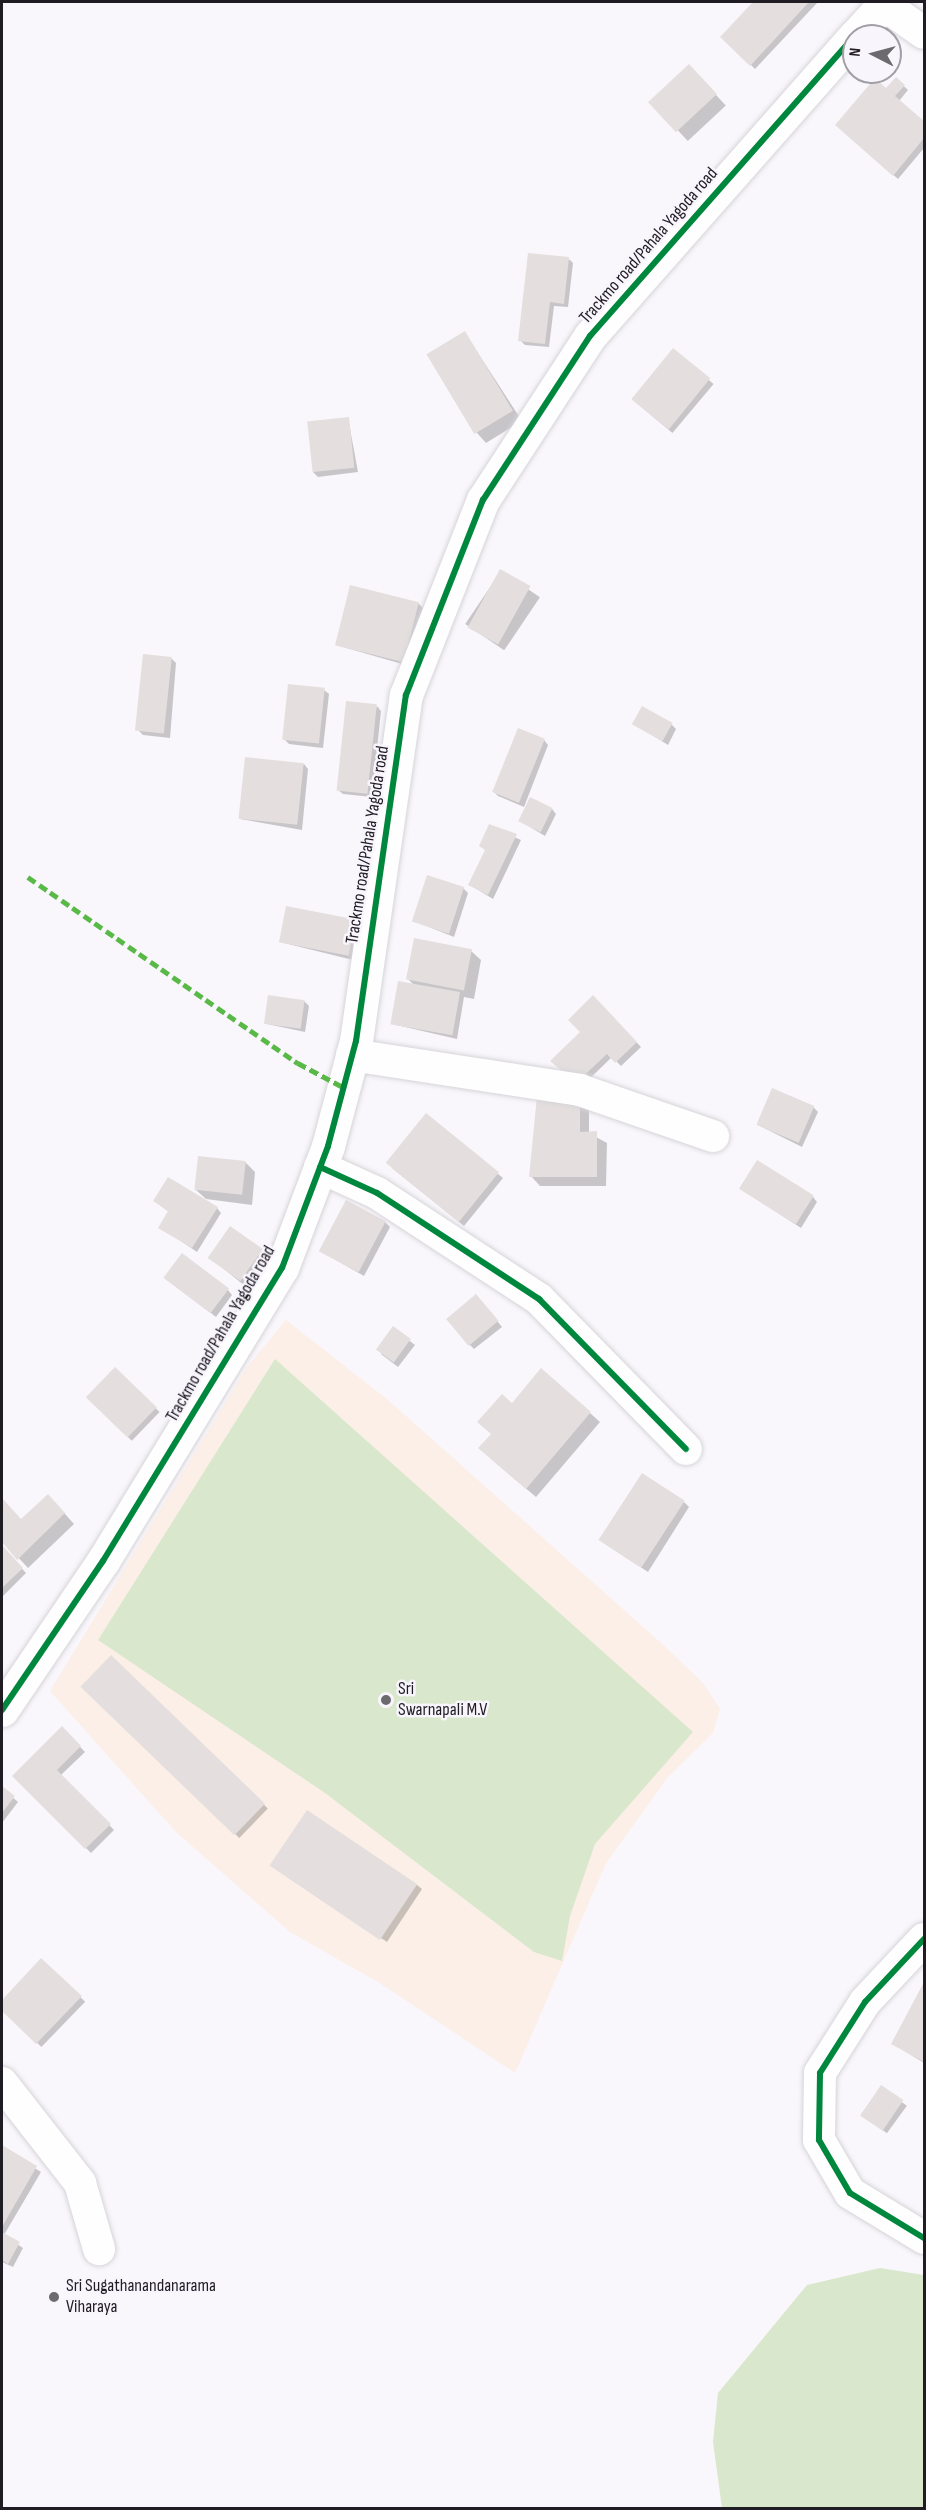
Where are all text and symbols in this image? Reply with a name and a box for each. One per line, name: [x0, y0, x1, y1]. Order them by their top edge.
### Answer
north arrow: [842, 24, 902, 84]
text: N: [846, 47, 865, 58]
street label: Trackmo road/Pahala Yagoda road: [575, 163, 723, 329]
street label: Trackmo road/Pahala Yagoda road: [342, 744, 394, 946]
street label: Trackmo road/Pahala Yagoda road: [162, 1242, 280, 1426]
place label: Sri Swarnapali M.V: [398, 1679, 487, 1722]
marker: Sri Swarnapali M.V: [379, 1693, 393, 1707]
place label: Sri Sugathanandanarama Viharaya: [66, 2276, 216, 2318]
marker: Sri Sugathanandanarama Viharaya: [47, 2290, 61, 2304]

